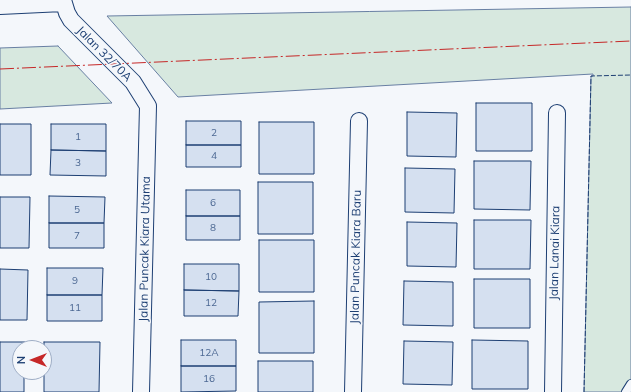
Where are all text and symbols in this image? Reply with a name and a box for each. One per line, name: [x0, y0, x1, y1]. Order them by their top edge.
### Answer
street label: Jalan 32/70A: [73, 23, 135, 85]
house number: 2: [211, 127, 217, 139]
house number: 1: [75, 131, 81, 143]
house number: 4: [211, 150, 217, 162]
house number: 3: [75, 157, 81, 169]
street label: Jalan Puncak Kiara Utama: [137, 176, 153, 322]
street label: Jalan Puncak Kiara Baru: [348, 190, 364, 324]
house number: 6: [210, 197, 216, 209]
house number: 5: [74, 204, 80, 216]
street label: Jalan Lanai Kiara: [547, 206, 563, 300]
house number: 8: [210, 222, 216, 234]
house number: 7: [74, 230, 80, 242]
house number: 10: [205, 271, 217, 283]
house number: 9: [72, 275, 78, 287]
house number: 12: [205, 297, 217, 309]
house number: 11: [69, 302, 81, 314]
north arrow: [12, 340, 52, 380]
house number: 12A: [199, 347, 219, 359]
text: N: [14, 356, 28, 364]
house number: 16: [203, 373, 215, 385]

